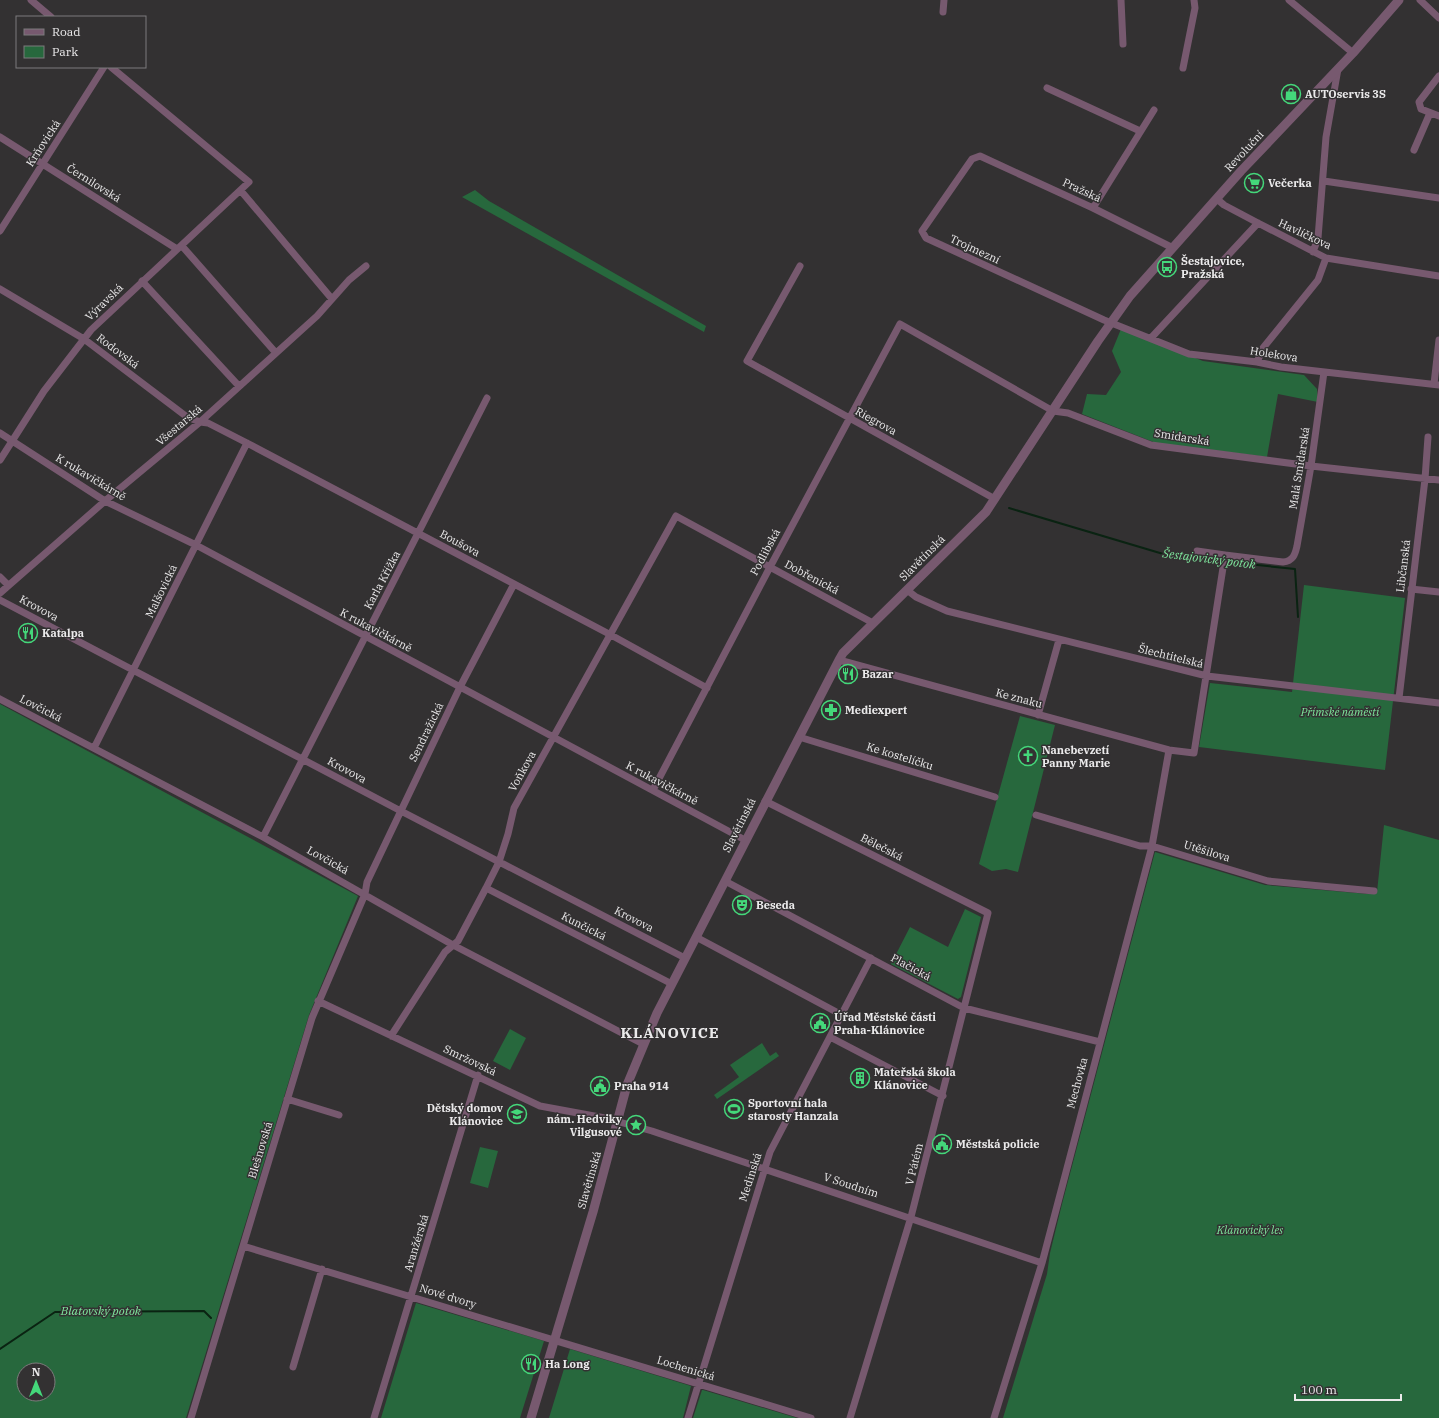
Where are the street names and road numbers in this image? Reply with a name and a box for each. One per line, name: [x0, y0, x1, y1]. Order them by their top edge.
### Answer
street label: Krňovická: [23, 117, 63, 169]
street label: Revoluční: [1221, 127, 1267, 175]
street label: Černilovská: [64, 161, 124, 205]
street label: Pražská: [1060, 175, 1104, 205]
street label: Havlíčkova: [1276, 216, 1334, 252]
street label: Trojmezní: [948, 231, 1003, 267]
street label: Výravská: [82, 280, 126, 324]
street label: Rodovská: [94, 330, 142, 372]
street label: Holekova: [1249, 343, 1299, 365]
street label: Všestarská: [153, 402, 205, 448]
street label: Riegrova: [853, 404, 899, 438]
street label: Smidarská: [1153, 426, 1211, 448]
street label: Malá Smidarská: [1286, 426, 1312, 510]
street label: K rukavičkárně: [53, 450, 129, 504]
street label: Podlibská: [747, 526, 783, 578]
street label: Boušova: [437, 527, 483, 559]
street label: Slavětínská: [896, 532, 948, 584]
street label: Libčanská: [1393, 539, 1413, 593]
street label: Karla Křížka: [361, 548, 403, 612]
street label: Dobřenická: [782, 557, 842, 597]
street label: Malšovická: [142, 562, 180, 620]
street label: Krovova: [17, 592, 61, 624]
street label: K rukavičkárně: [337, 605, 415, 655]
street label: Šlechtitelská: [1137, 641, 1205, 671]
street label: Ke znaku: [994, 685, 1044, 711]
street label: Lovčická: [17, 691, 65, 725]
street label: Sendražická: [406, 700, 446, 764]
street label: Ke kostelíčku: [865, 739, 935, 773]
street label: Voňkova: [505, 748, 539, 794]
street label: Krovova: [325, 754, 369, 786]
street label: K rukavičkárně: [623, 758, 701, 808]
street label: Slavětínská: [719, 795, 759, 855]
street label: Bělečská: [858, 830, 906, 864]
street label: Utěšilova: [1182, 837, 1232, 865]
street label: Lovčická: [305, 843, 351, 877]
street label: Krovova: [612, 903, 656, 935]
street label: Kunčická: [559, 909, 609, 943]
street label: Plačická: [889, 951, 933, 983]
street label: Smržovská: [441, 1042, 499, 1078]
street label: Mechovka: [1063, 1056, 1091, 1110]
street label: Blešnovská: [245, 1120, 275, 1180]
street label: V Pátém: [902, 1141, 926, 1186]
street label: Slavětínská: [574, 1149, 604, 1211]
street label: Medinská: [736, 1151, 764, 1203]
street label: V Soudním: [822, 1170, 881, 1201]
street label: Aranžérská: [401, 1213, 431, 1273]
street label: Nové dvory: [418, 1281, 478, 1311]
street label: Lochenická: [655, 1353, 717, 1383]

